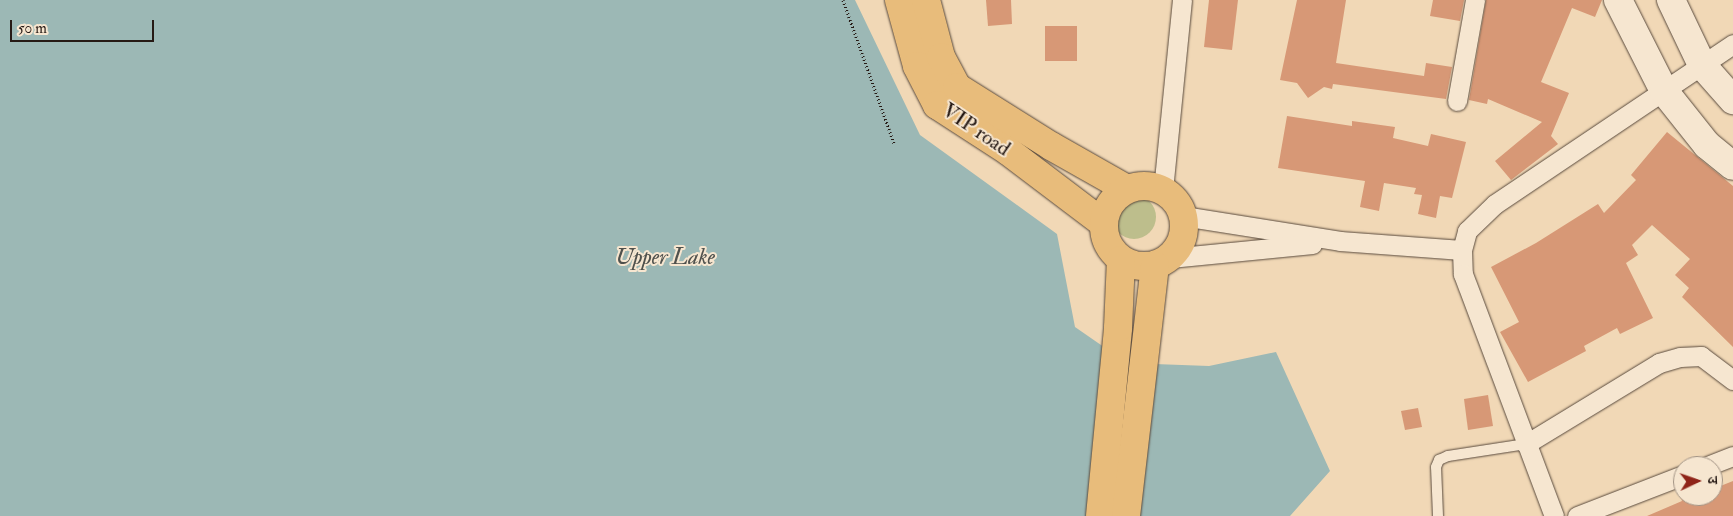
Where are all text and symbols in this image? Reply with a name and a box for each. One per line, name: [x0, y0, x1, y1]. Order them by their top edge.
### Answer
scale bar: [12, 10, 156, 42]
text: 50 m: [18, 19, 47, 38]
street label: VIP road: [937, 98, 1015, 162]
water label: Upper Lake: [615, 245, 715, 271]
north arrow: [1673, 456, 1723, 506]
text: उ: [1704, 476, 1721, 484]

